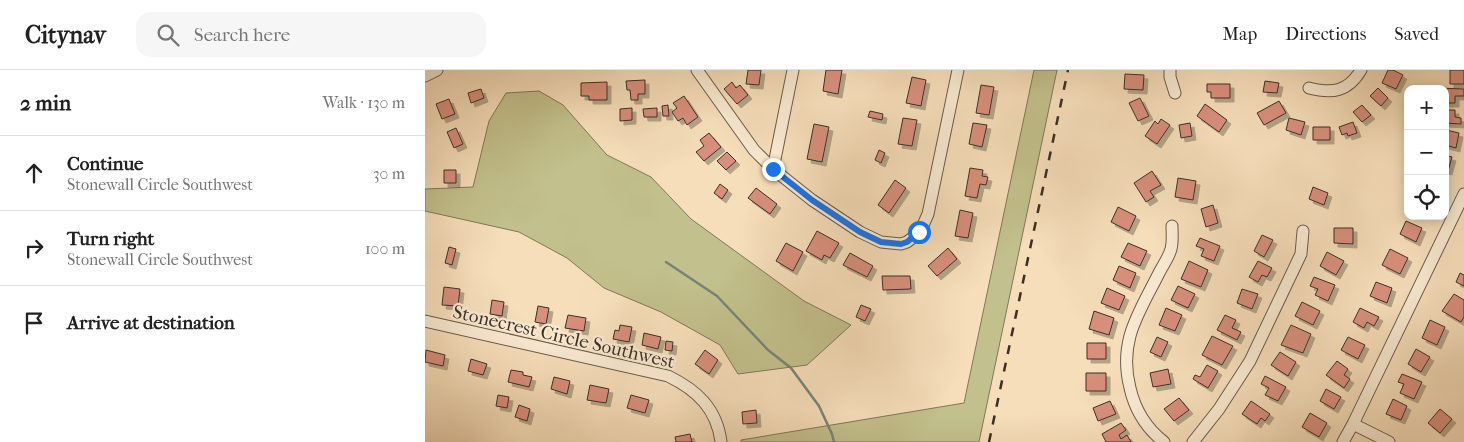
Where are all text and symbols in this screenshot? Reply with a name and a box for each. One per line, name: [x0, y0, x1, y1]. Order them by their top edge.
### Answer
search box: [136, 12, 486, 57]
text: Citynav: [25, 21, 106, 49]
icon: search: [154, 21, 182, 49]
text: Search here: [194, 24, 290, 46]
text: Map: [1223, 24, 1257, 45]
text: Directions: [1285, 24, 1366, 45]
text: Saved: [1394, 24, 1439, 45]
map controls: [1404, 85, 1449, 220]
button: +: [1404, 85, 1449, 130]
text: 2 min: [20, 91, 71, 115]
text: Walk · 130 m: [322, 93, 405, 112]
button: −: [1404, 130, 1449, 175]
text: Continue: [67, 153, 143, 175]
route end: [762, 158, 785, 181]
icon: ahead: [20, 159, 48, 187]
text: 30 m: [373, 164, 405, 183]
text: Stonewall Circle Southwest: [67, 175, 253, 194]
button: locate: [1404, 175, 1449, 220]
route start: [908, 221, 931, 244]
text: Turn right: [67, 228, 154, 250]
icon: right: [20, 234, 48, 262]
text: 100 m: [365, 239, 405, 258]
text: Stonewall Circle Southwest: [67, 250, 253, 269]
street label: Stonecrest Circle Southwest: [451, 301, 677, 373]
icon: arrive: [20, 309, 48, 337]
text: Arrive at destination: [67, 312, 235, 334]

